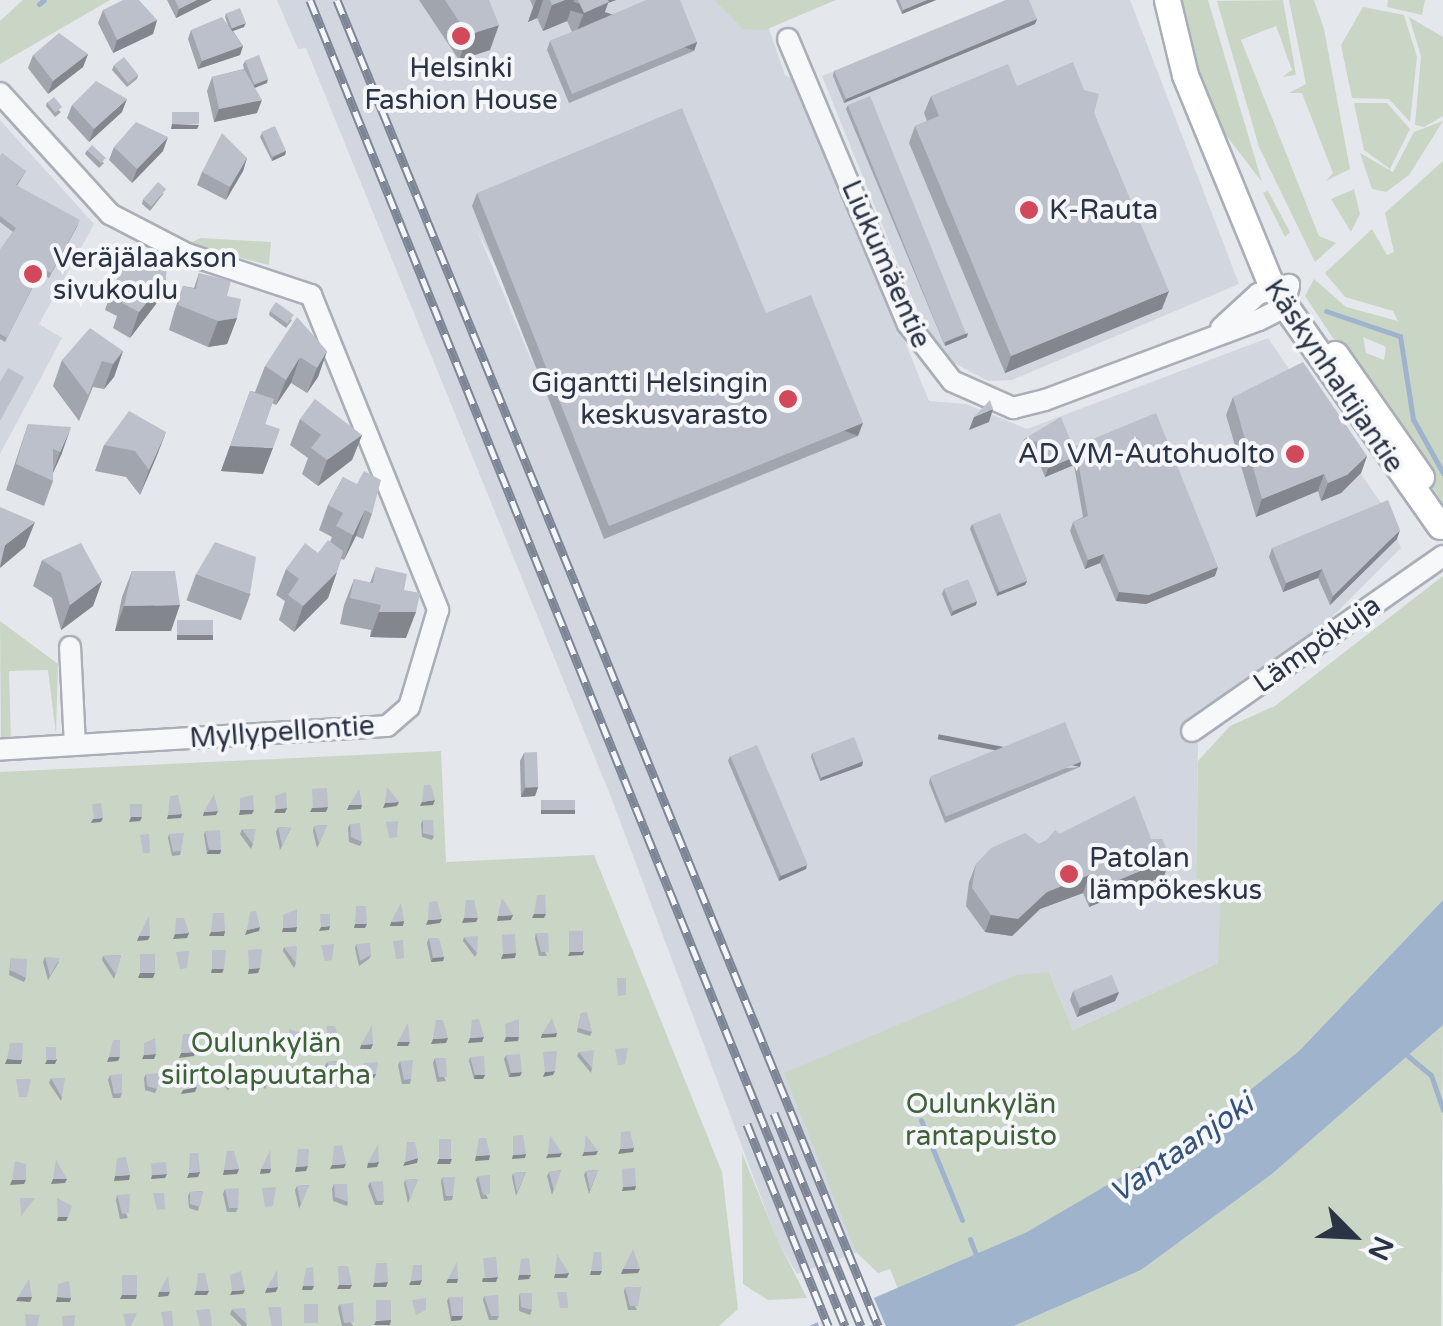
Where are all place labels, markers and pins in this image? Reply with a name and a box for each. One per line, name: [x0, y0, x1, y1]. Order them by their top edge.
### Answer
marker: Helsinki Fashion House: [450, 25, 472, 47]
place label: Helsinki Fashion House: [364, 51, 558, 117]
place label: K-Rauta: [1049, 193, 1158, 227]
marker: K-Rauta: [1018, 199, 1040, 221]
place label: Veräjälaakson sivukoulu: [53, 241, 237, 307]
marker: Veräjälaakson sivukoulu: [22, 263, 44, 285]
place label: Gigantti Helsingin keskusvarasto: [531, 366, 768, 432]
marker: Gigantti Helsingin keskusvarasto: [777, 388, 799, 410]
place label: AD VM-Autohuolto: [1018, 437, 1275, 471]
marker: AD VM-Autohuolto: [1284, 443, 1306, 465]
place label: Patolan lämpökeskus: [1089, 841, 1262, 907]
marker: Patolan lämpökeskus: [1058, 863, 1080, 885]

